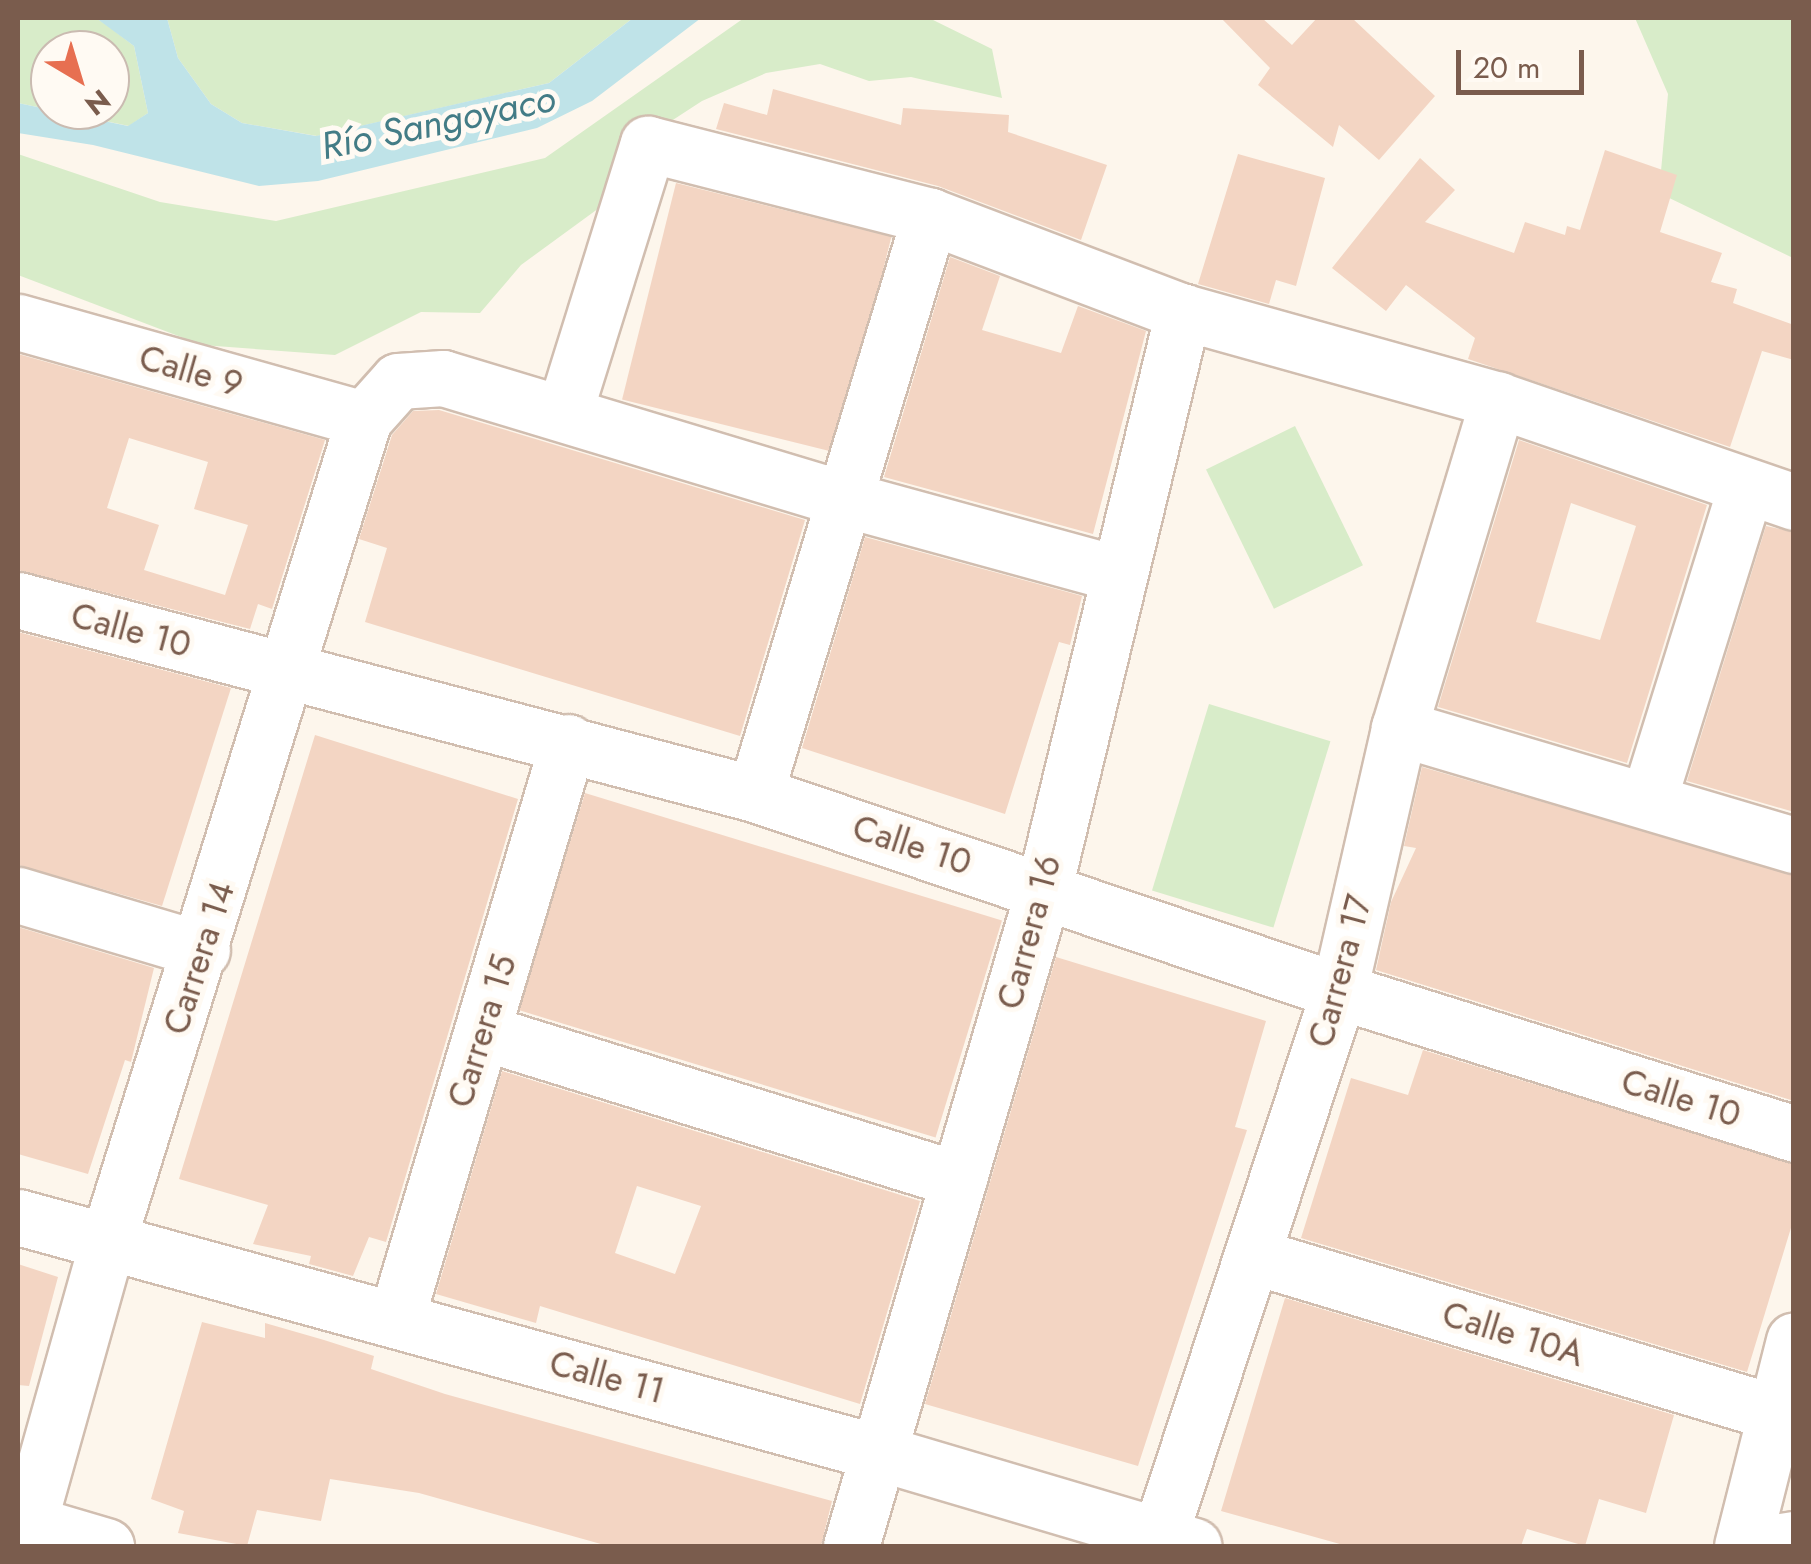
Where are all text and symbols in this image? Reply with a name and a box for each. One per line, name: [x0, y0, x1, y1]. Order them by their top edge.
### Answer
north arrow: [30, 30, 130, 130]
scale bar: [1461, 30, 1588, 92]
text: 20 m: [1473, 46, 1540, 89]
water label: Río Sangoyaco: [317, 75, 559, 169]
text: N: [76, 79, 119, 125]
street label: Calle 9: [134, 336, 248, 406]
street label: Calle 10: [67, 594, 195, 666]
street label: Calle 10: [847, 806, 977, 884]
street label: Carrera 16: [988, 850, 1070, 1014]
street label: Carrera 14: [155, 876, 243, 1040]
street label: Carrera 17: [1300, 890, 1380, 1052]
street label: Carrera 15: [439, 950, 525, 1112]
street label: Calle 10: [1616, 1060, 1746, 1136]
street label: Calle 10A: [1437, 1293, 1589, 1375]
street label: Calle 11: [545, 1342, 669, 1412]

